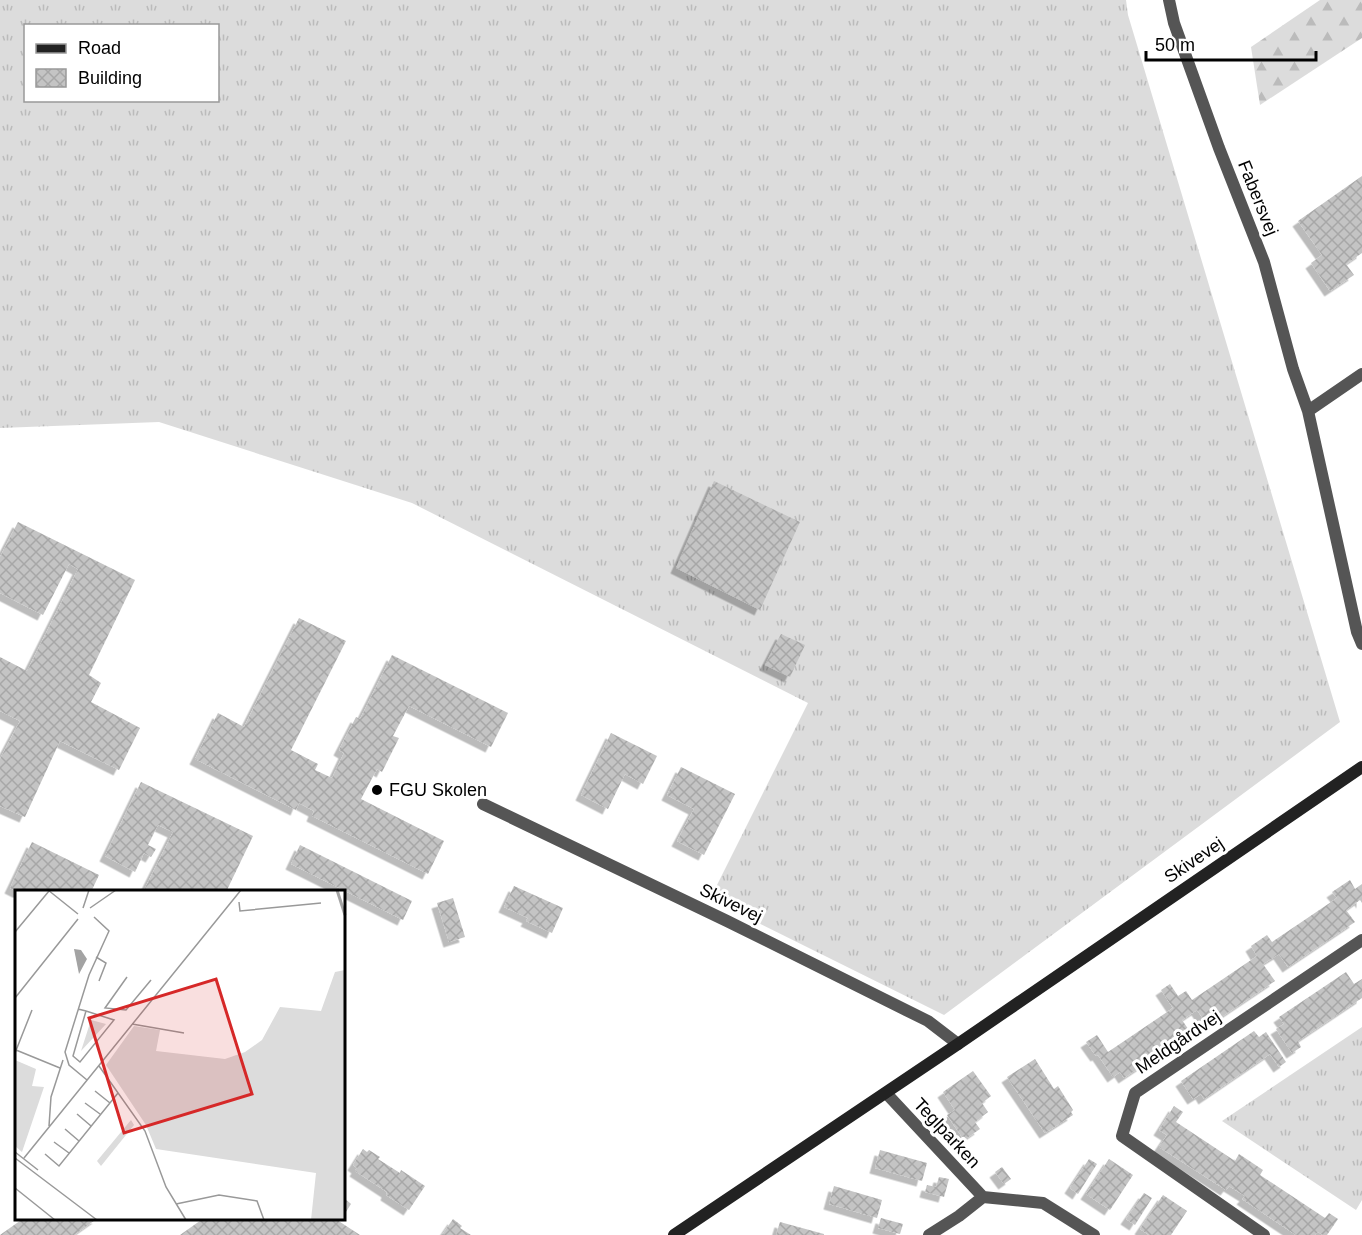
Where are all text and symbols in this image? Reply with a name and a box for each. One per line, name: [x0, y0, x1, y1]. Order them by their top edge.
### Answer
legend: [24, 24, 219, 102]
scale bar: [1146, 24, 1316, 62]
text: 50 m: [1155, 35, 1195, 55]
text: Road: [78, 38, 121, 58]
text: Building: [78, 68, 142, 88]
street label: Fabersvej: [1234, 158, 1282, 238]
place label: FGU Skolen: [389, 780, 487, 800]
marker: FGU Skolen: [370, 783, 384, 797]
street label: Skivevej: [1161, 833, 1227, 887]
street label: Skivevej: [696, 879, 766, 927]
inset map: [15, 890, 345, 1220]
street label: Meldgårdvej: [1132, 1006, 1224, 1078]
street label: Teglparken: [910, 1094, 984, 1172]

